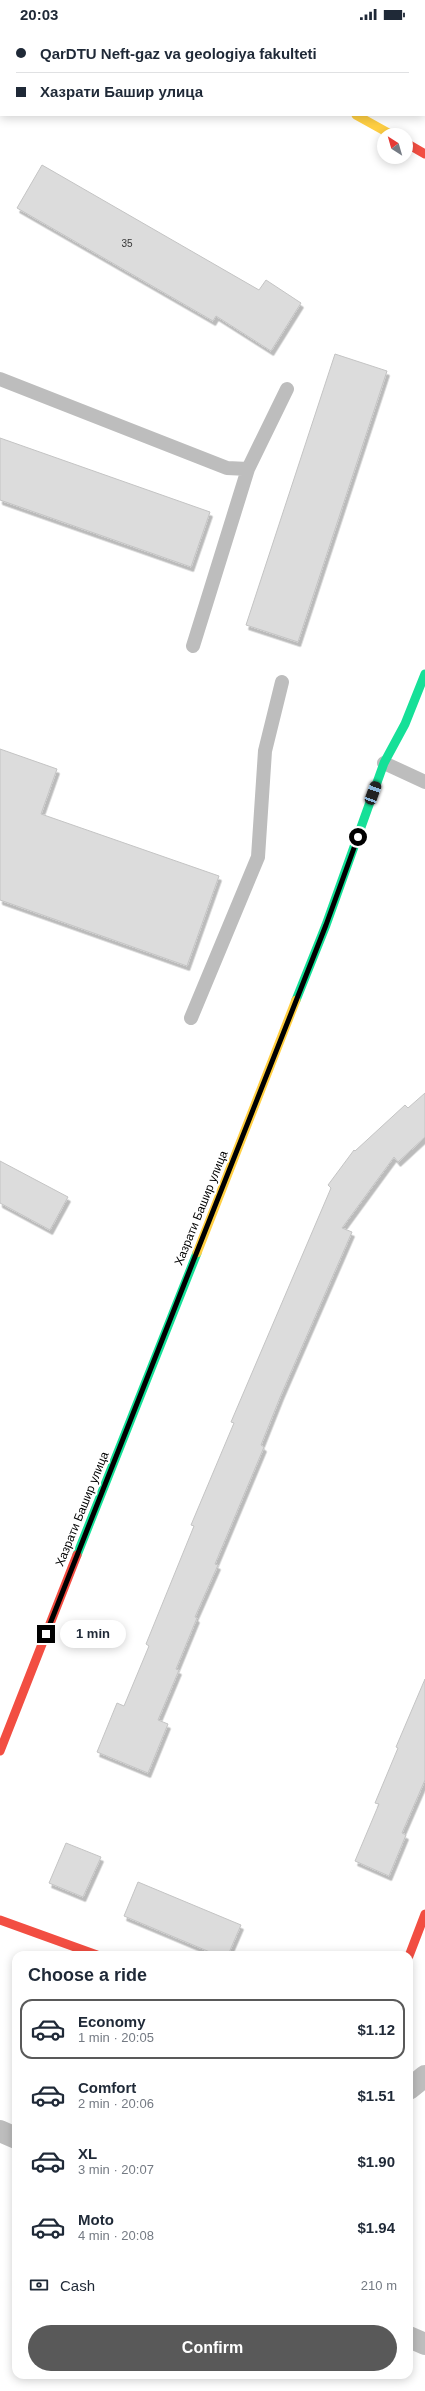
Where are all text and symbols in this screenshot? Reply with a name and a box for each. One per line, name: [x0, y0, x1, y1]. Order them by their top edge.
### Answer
text: 20:03: [20, 6, 58, 23]
text: QarDTU Neft-gaz va geologiya fakulteti: [40, 45, 317, 62]
text: Хазрати Башир улица: [40, 83, 203, 100]
north arrow: [377, 128, 413, 164]
map controls: [377, 128, 413, 164]
house number: 35: [121, 238, 133, 249]
car: [363, 780, 383, 806]
route start: [349, 828, 367, 846]
street label: Хазрати Башир улица: [172, 1148, 231, 1267]
street label: Хазрати Башир улица: [53, 1449, 112, 1568]
callout: 1 min: [60, 1620, 126, 1648]
route end: [37, 1625, 55, 1643]
text: 1 min: [76, 1626, 110, 1641]
text: Choose a ride: [28, 1965, 147, 1985]
icon: car: [30, 2011, 66, 2047]
text: Economy: [78, 2013, 146, 2030]
text: $1.12: [357, 2021, 395, 2038]
text: 1 min · 20:05: [78, 2030, 154, 2045]
icon: car: [30, 2077, 66, 2113]
text: Comfort: [78, 2079, 136, 2096]
text: $1.51: [357, 2087, 395, 2104]
text: 2 min · 20:06: [78, 2096, 154, 2111]
icon: car: [30, 2143, 66, 2179]
text: XL: [78, 2145, 97, 2162]
text: $1.90: [357, 2153, 395, 2170]
text: 3 min · 20:07: [78, 2162, 154, 2177]
icon: car: [30, 2209, 66, 2245]
text: Moto: [78, 2211, 114, 2228]
text: $1.94: [357, 2219, 395, 2236]
text: 4 min · 20:08: [78, 2228, 154, 2243]
icon: cash: [28, 2274, 50, 2296]
text: Cash: [60, 2277, 95, 2294]
text: 210 m: [361, 2278, 397, 2293]
button: Confirm: [28, 2325, 397, 2371]

